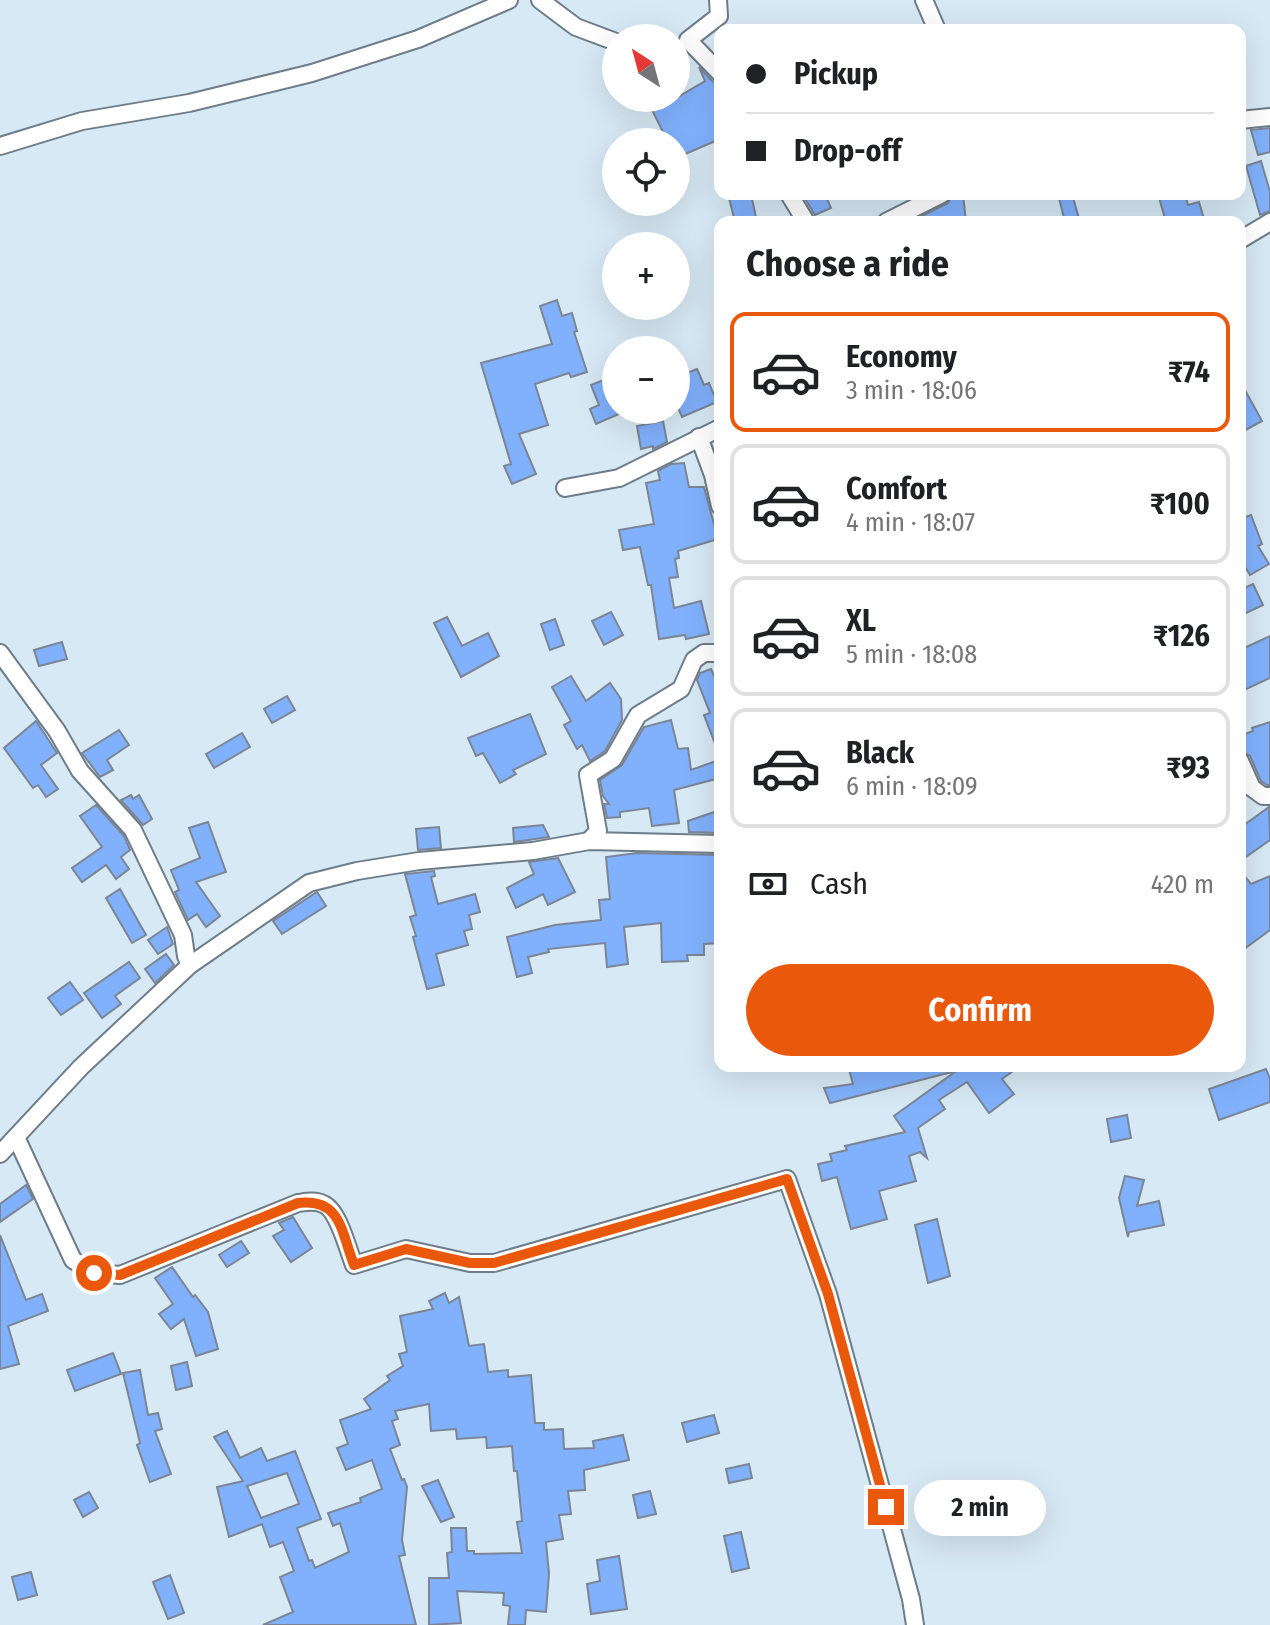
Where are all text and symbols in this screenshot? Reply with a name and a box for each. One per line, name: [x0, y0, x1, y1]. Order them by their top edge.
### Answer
north arrow: [602, 24, 690, 112]
map controls: [602, 24, 690, 424]
text: Pickup: [794, 56, 878, 92]
button: locate: [602, 128, 690, 216]
text: Drop-off: [794, 133, 901, 169]
button: +: [602, 232, 690, 320]
text: Choose a ride: [746, 242, 949, 286]
button: −: [602, 336, 690, 424]
icon: car: [750, 336, 822, 408]
text: Economy: [846, 339, 957, 375]
text: ₹74: [1168, 354, 1210, 390]
text: 3 min · 18:06: [846, 375, 977, 406]
icon: car: [750, 468, 822, 540]
text: Comfort: [846, 471, 947, 507]
text: ₹100: [1150, 486, 1210, 522]
text: 4 min · 18:07: [846, 507, 975, 538]
icon: car: [750, 600, 822, 672]
text: XL: [846, 603, 876, 639]
text: ₹126: [1153, 618, 1210, 654]
text: 5 min · 18:08: [846, 639, 977, 670]
icon: car: [750, 732, 822, 804]
text: Black: [846, 735, 914, 771]
text: ₹93: [1166, 750, 1210, 786]
text: 6 min · 18:09: [846, 771, 978, 802]
icon: cash: [746, 862, 790, 906]
text: Cash: [810, 866, 868, 902]
text: 420 m: [1151, 869, 1214, 900]
button: Confirm: [746, 964, 1214, 1056]
route start: [76, 1255, 112, 1291]
callout: 2 min: [914, 1479, 1046, 1535]
route end: [868, 1489, 904, 1525]
text: 2 min: [951, 1492, 1009, 1523]

